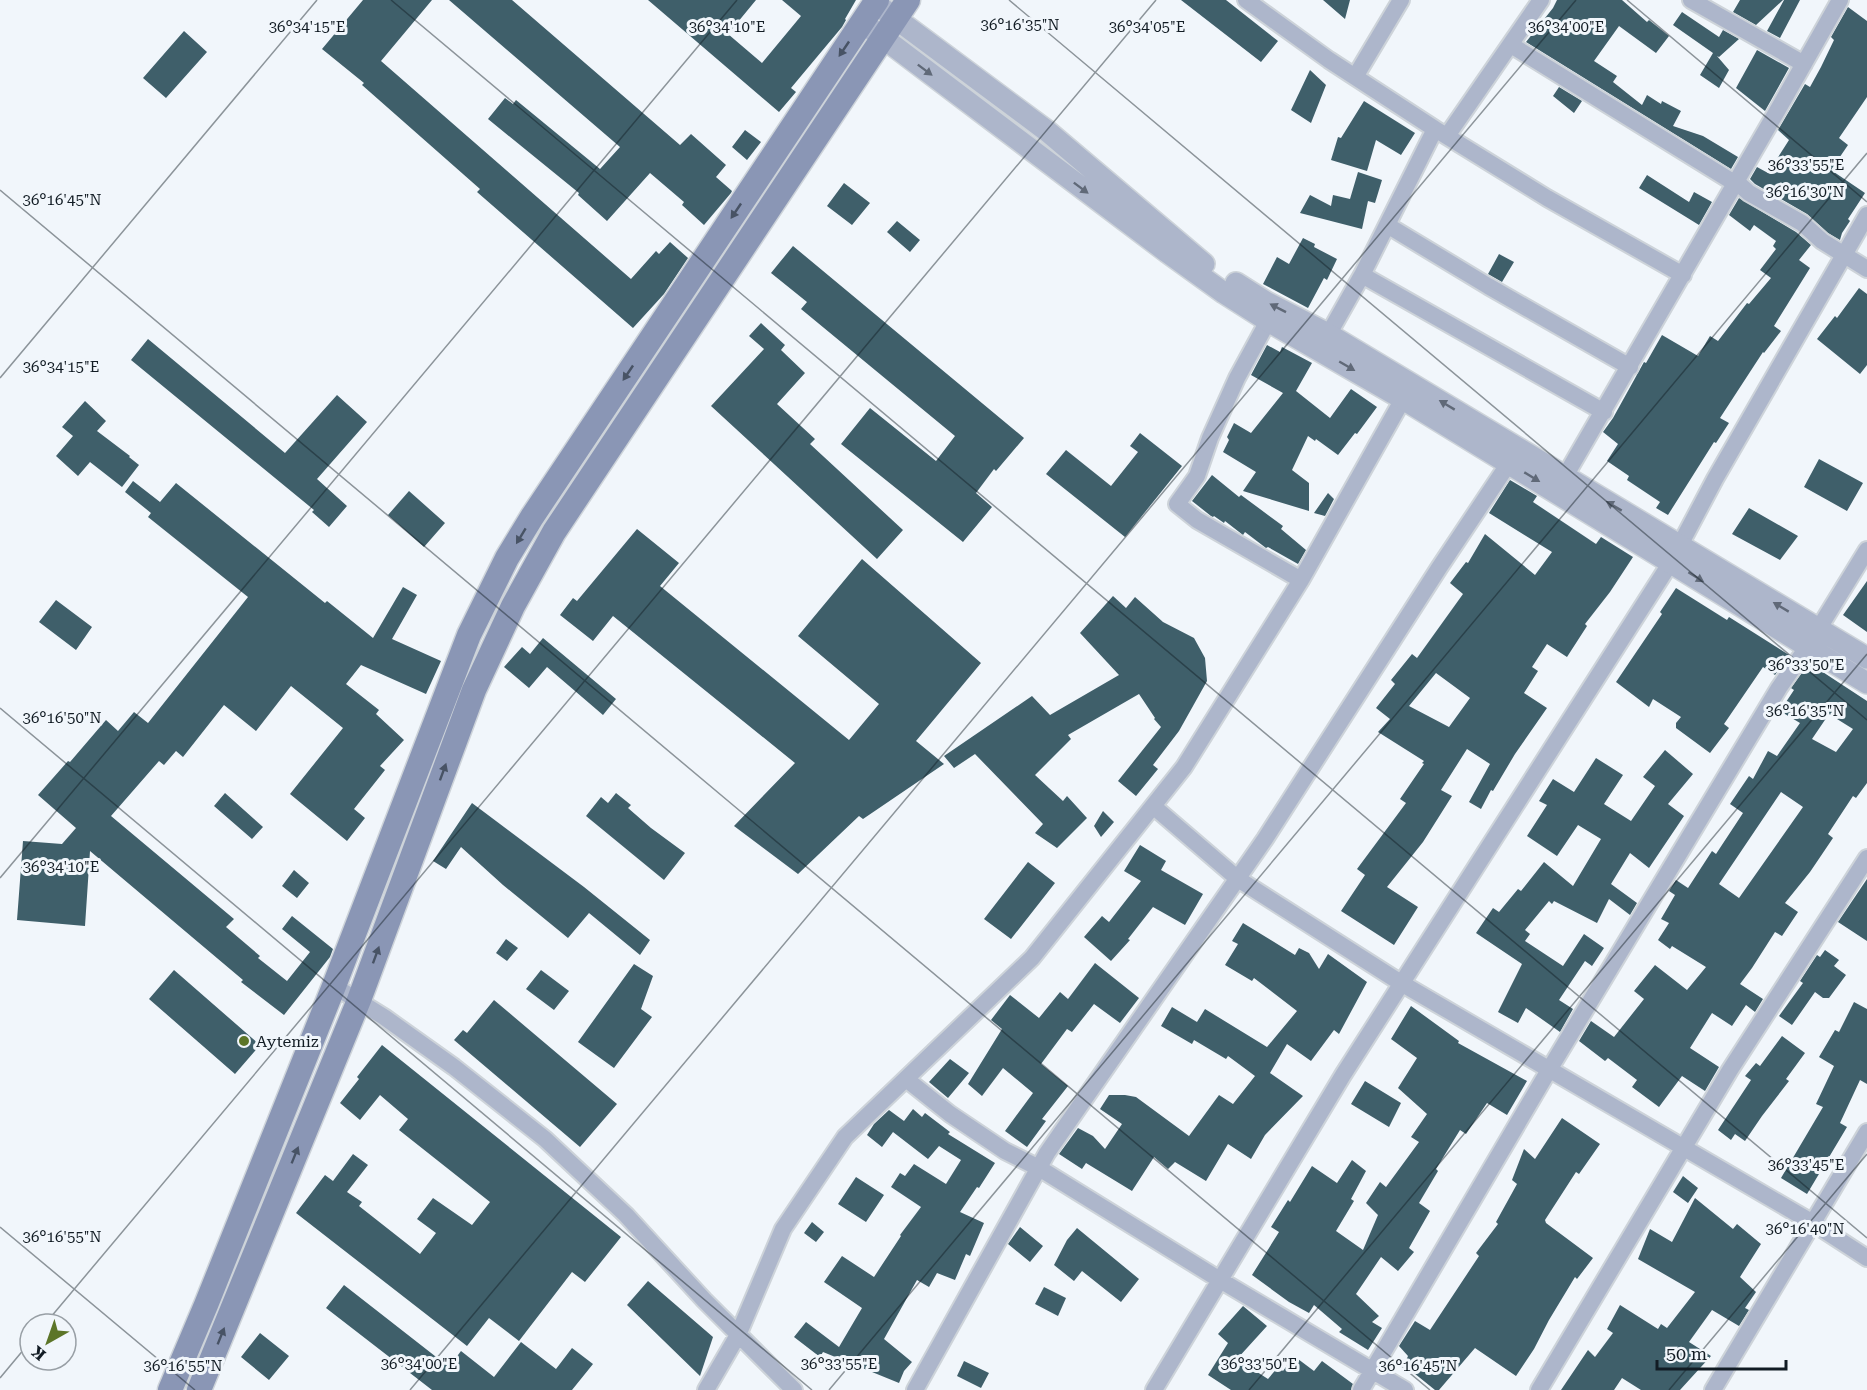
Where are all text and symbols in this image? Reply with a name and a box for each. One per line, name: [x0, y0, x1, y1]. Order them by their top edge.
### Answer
text: 36°16'35"N: [980, 16, 1060, 34]
text: 36°34'15"E: [269, 18, 345, 36]
text: 36°34'10"E: [689, 18, 765, 36]
text: 36°34'05"E: [1109, 18, 1185, 36]
text: 36°34'00"E: [1528, 18, 1604, 36]
one-way arrow: [838, 40, 850, 56]
one-way arrow: [917, 64, 933, 76]
text: 36°33'55"E: [1768, 156, 1844, 174]
one-way arrow: [1073, 181, 1089, 194]
text: 36°16'30"N: [1765, 183, 1845, 201]
text: 36°16'45"N: [22, 191, 102, 209]
one-way arrow: [731, 203, 742, 219]
one-way arrow: [1269, 303, 1286, 313]
text: 36°34'15"E: [23, 358, 99, 376]
one-way arrow: [1339, 361, 1356, 371]
one-way arrow: [623, 365, 634, 381]
one-way arrow: [1439, 400, 1455, 411]
one-way arrow: [1524, 472, 1540, 483]
one-way arrow: [1605, 501, 1622, 511]
one-way arrow: [515, 528, 526, 544]
one-way arrow: [1688, 572, 1704, 583]
one-way arrow: [1773, 601, 1789, 612]
text: 36°33'50"E: [1768, 656, 1844, 674]
text: 36°16'35"N: [1765, 702, 1845, 720]
text: 36°16'50"N: [22, 709, 102, 727]
one-way arrow: [439, 763, 449, 781]
text: 36°34'10"E: [23, 858, 99, 876]
one-way arrow: [371, 946, 381, 964]
place label: Aytemiz: [256, 1032, 319, 1051]
marker: Aytemiz: [237, 1034, 251, 1048]
one-way arrow: [290, 1146, 300, 1164]
text: 36°33'45"E: [1768, 1156, 1844, 1174]
text: 36°16'40"N: [1765, 1220, 1845, 1238]
text: 36°16'55"N: [22, 1228, 102, 1246]
north arrow: [18, 1312, 78, 1372]
one-way arrow: [217, 1327, 226, 1345]
scale bar: [1657, 1333, 1786, 1371]
text: K: [27, 1342, 50, 1364]
text: 50 m: [1666, 1343, 1707, 1364]
text: 36°34'00"E: [381, 1355, 457, 1373]
text: 36°33'55"E: [801, 1355, 877, 1373]
text: 36°33'50"E: [1221, 1355, 1297, 1373]
text: 36°16'55"N: [143, 1357, 223, 1375]
text: 36°16'45"N: [1378, 1357, 1458, 1375]

